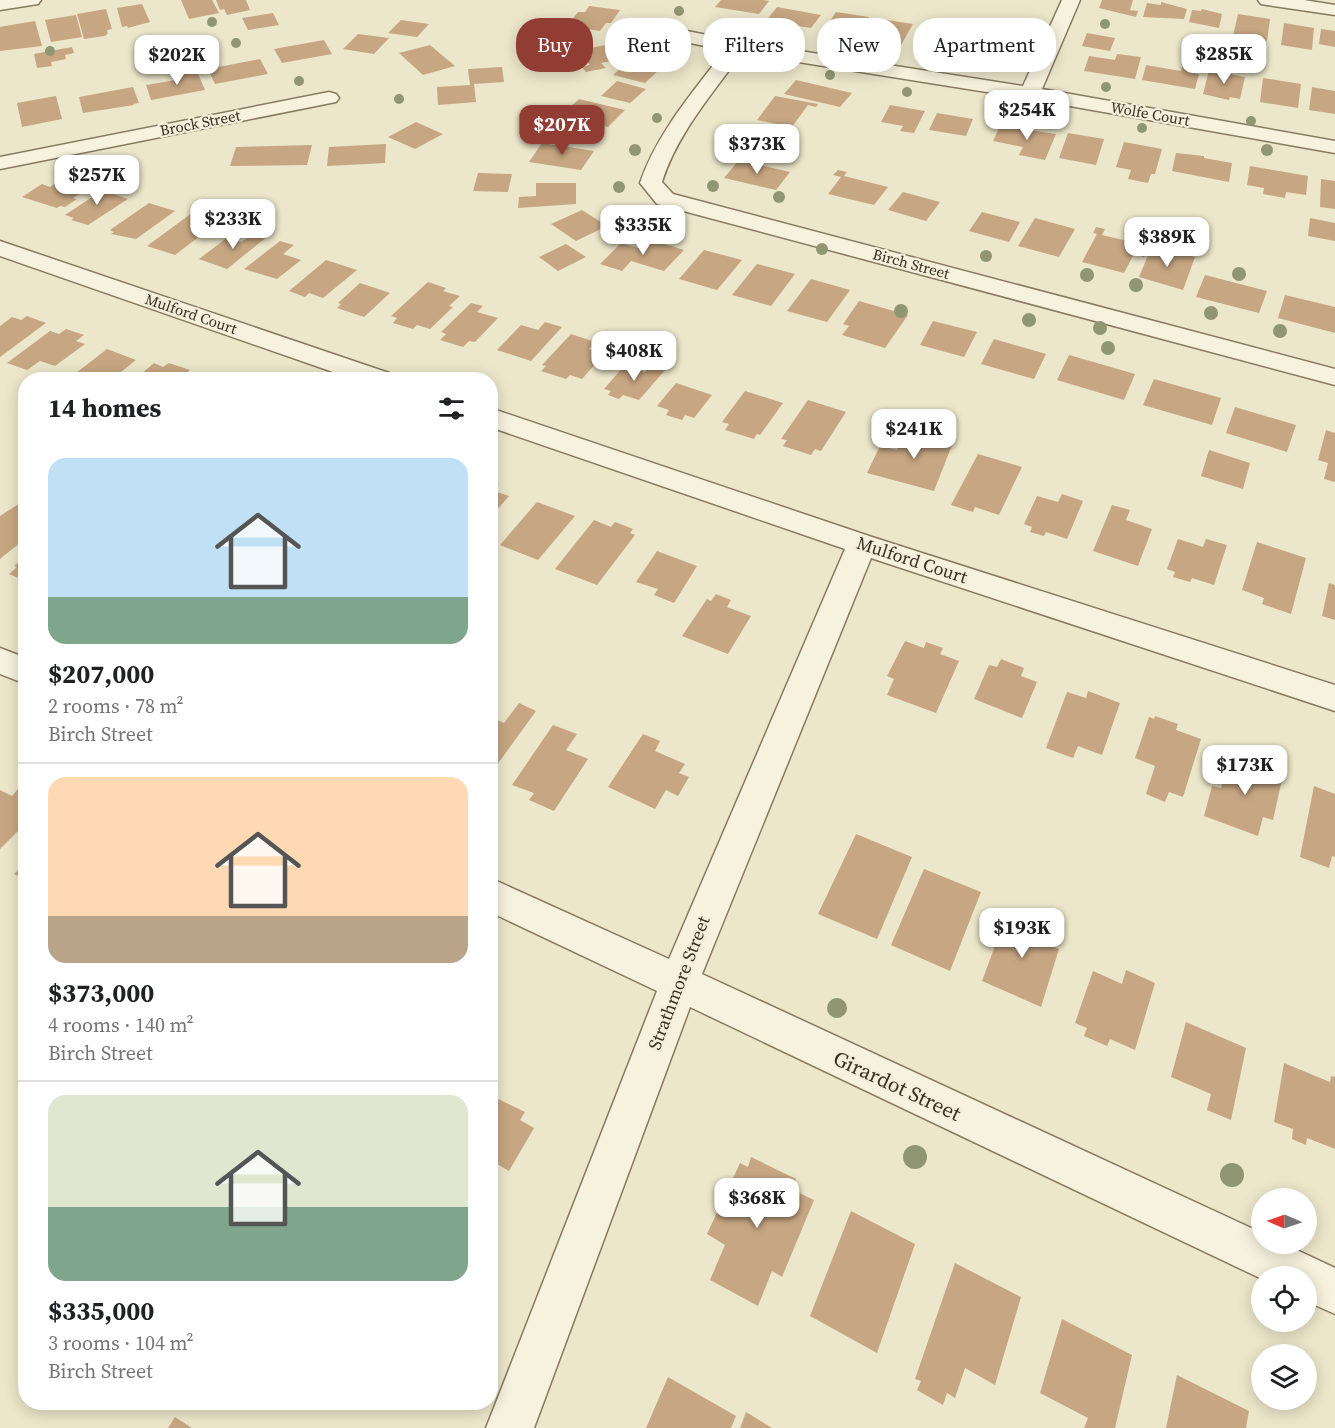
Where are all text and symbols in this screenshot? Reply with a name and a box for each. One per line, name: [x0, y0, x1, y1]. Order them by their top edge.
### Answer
chip: Buy: [516, 18, 593, 72]
chip: Rent: [605, 18, 691, 72]
chip: Filters: [703, 18, 805, 72]
chip: New: [817, 18, 901, 72]
chip: Apartment: [913, 18, 1056, 72]
pin: $285K: [1182, 34, 1266, 85]
pin: $202K: [135, 35, 219, 86]
text: $285K: [1195, 39, 1253, 67]
text: $202K: [148, 40, 206, 68]
pin: $254K: [985, 90, 1069, 141]
text: $254K: [998, 95, 1056, 123]
street label: Wolfe Court: [1109, 96, 1191, 131]
street label: Brock Street: [158, 104, 242, 141]
pin: $207K: [520, 105, 604, 156]
text: $207K: [533, 110, 591, 138]
pin: $373K: [715, 124, 799, 175]
text: $373K: [728, 129, 786, 157]
pin: $257K: [55, 155, 139, 206]
text: $257K: [68, 160, 126, 188]
pin: $233K: [191, 199, 275, 250]
text: $233K: [204, 204, 262, 232]
pin: $335K: [601, 205, 685, 256]
text: $335K: [614, 210, 672, 238]
pin: $389K: [1125, 217, 1209, 268]
text: $389K: [1138, 222, 1196, 250]
street label: Birch Street: [870, 243, 952, 284]
street label: Mulford Court: [142, 288, 240, 339]
pin: $408K: [592, 331, 676, 382]
text: $408K: [605, 336, 663, 364]
text: 14 homes: [48, 390, 161, 426]
icon: filters: [435, 392, 468, 425]
pin: $241K: [872, 409, 956, 460]
text: $241K: [885, 414, 943, 442]
icon: home: [204, 497, 312, 605]
street label: Mulford Court: [854, 530, 971, 589]
text: $207,000: [48, 656, 154, 692]
text: 2 rooms · 78 m²: [48, 692, 184, 720]
text: Birch Street: [48, 720, 153, 748]
pin: $173K: [1203, 745, 1287, 796]
text: $173K: [1216, 750, 1274, 778]
icon: home: [204, 816, 312, 924]
pin: $193K: [980, 908, 1064, 959]
street label: Strathmore Street: [641, 912, 716, 1053]
text: $193K: [993, 913, 1051, 941]
text: $373,000: [48, 975, 154, 1011]
text: 4 rooms · 140 m²: [48, 1011, 194, 1039]
text: Birch Street: [48, 1039, 153, 1067]
street label: Girardot Street: [829, 1043, 966, 1128]
icon: home: [204, 1134, 312, 1242]
pin: $368K: [715, 1178, 799, 1229]
text: $368K: [728, 1183, 786, 1211]
north arrow: [1251, 1188, 1317, 1254]
map controls: [1251, 1188, 1317, 1410]
button: locate: [1251, 1266, 1317, 1332]
text: $335,000: [48, 1293, 154, 1329]
text: 3 rooms · 104 m²: [48, 1329, 194, 1357]
button: layers: [1251, 1344, 1317, 1410]
text: Birch Street: [48, 1357, 153, 1385]

